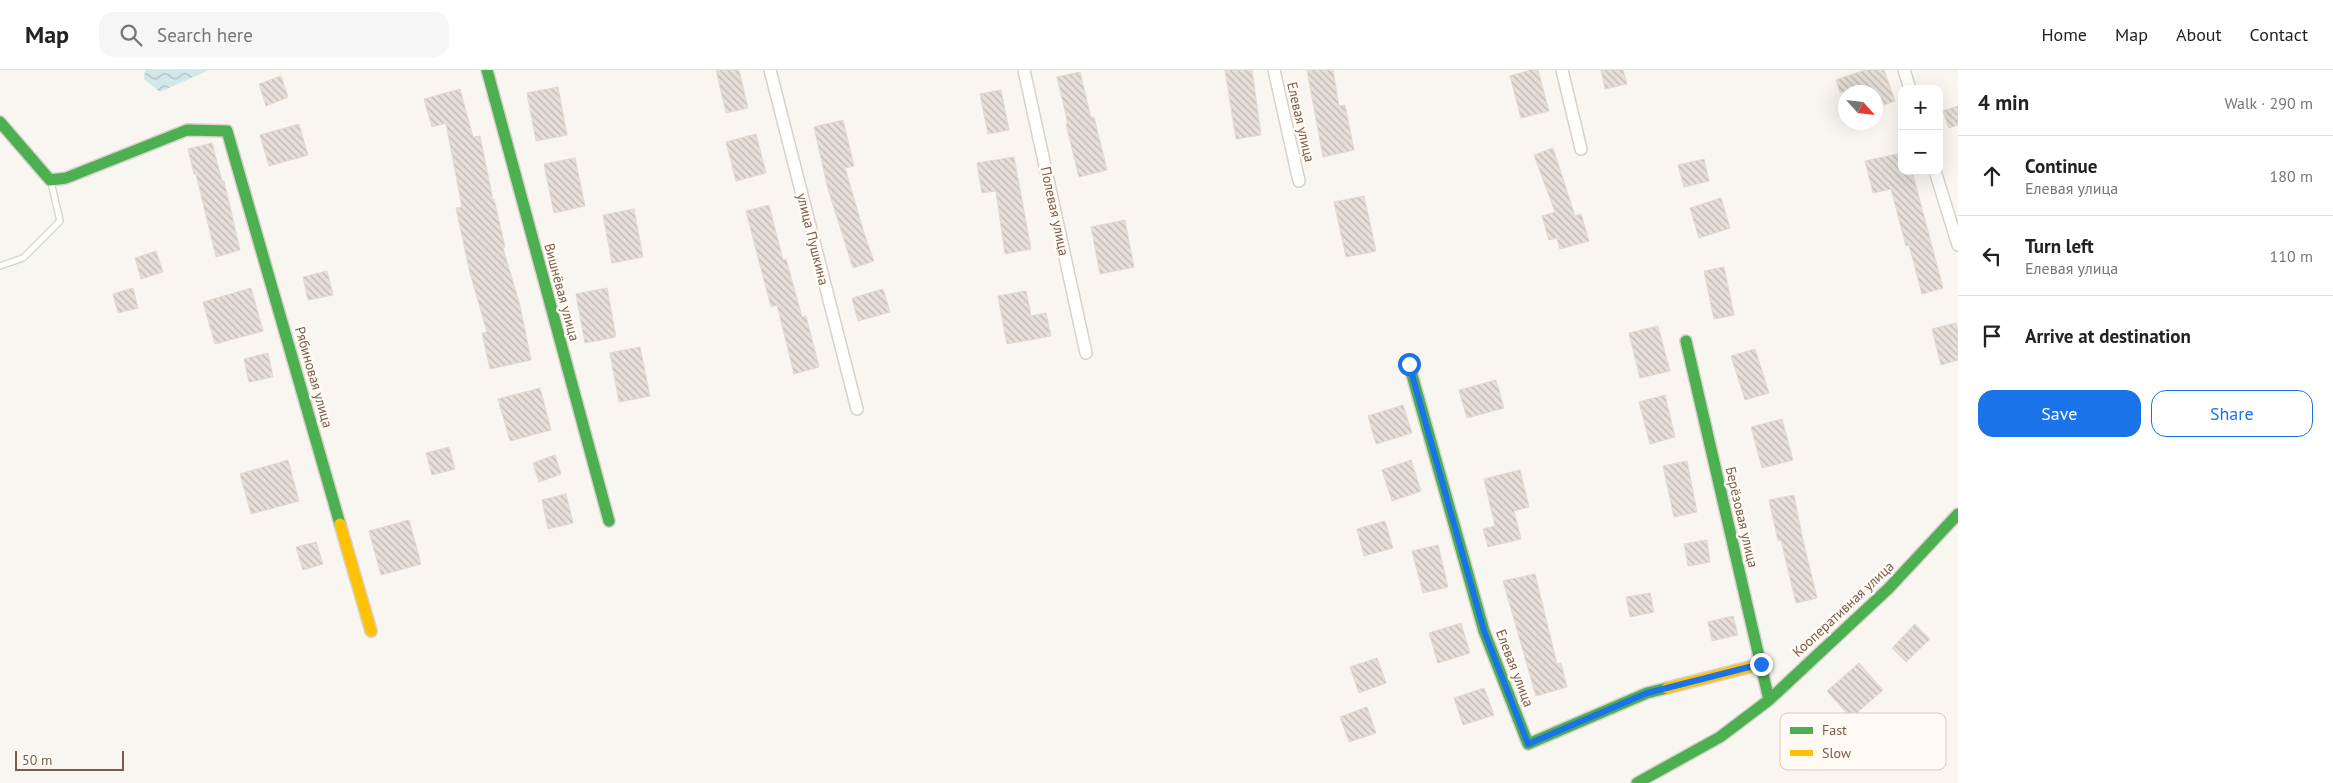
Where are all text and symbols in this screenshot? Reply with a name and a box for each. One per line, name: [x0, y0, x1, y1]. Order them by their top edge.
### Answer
search box: [99, 12, 449, 57]
text: Map: [25, 19, 69, 50]
icon: search: [117, 21, 145, 49]
text: Search here: [157, 23, 253, 47]
text: Home: [2041, 23, 2087, 46]
text: Map: [2115, 23, 2148, 46]
text: About: [2176, 23, 2222, 46]
text: Contact: [2250, 23, 2308, 46]
street label: Елевая улица: [1283, 80, 1319, 164]
north arrow: [1838, 85, 1883, 130]
map controls: [1898, 85, 1943, 175]
button: +: [1898, 85, 1943, 130]
text: 4 min: [1978, 89, 2029, 116]
text: Walk · 290 m: [2224, 93, 2313, 113]
button: −: [1898, 130, 1943, 175]
text: Continue: [2025, 154, 2097, 178]
icon: ahead: [1978, 162, 2006, 190]
street label: Полевая улица: [1037, 165, 1073, 257]
text: 180 m: [2270, 166, 2313, 186]
text: Елевая улица: [2025, 178, 2118, 198]
street label: улица Пушкина: [793, 191, 833, 287]
text: Turn left: [2025, 234, 2094, 258]
street label: Вишнёвая улица: [540, 241, 584, 343]
icon: left: [1978, 242, 2006, 270]
text: 110 m: [2270, 246, 2313, 266]
text: Елевая улица: [2025, 258, 2118, 278]
icon: arrive: [1978, 322, 2006, 350]
street label: Рябиновая улица: [291, 324, 337, 430]
text: Arrive at destination: [2025, 324, 2191, 348]
route start: [1398, 353, 1421, 376]
button: Save: [1978, 390, 2141, 437]
button: Share: [2151, 390, 2313, 437]
street label: Берёзовая улица: [1722, 465, 1762, 569]
street label: Кооперативная улица: [1788, 557, 1898, 661]
street label: Елевая улица: [1492, 627, 1538, 709]
route end: [1750, 653, 1773, 676]
legend: [1780, 713, 1946, 770]
text: Fast: [1822, 721, 1847, 739]
text: Slow: [1822, 744, 1852, 762]
scale bar: [15, 748, 124, 771]
text: 50 m: [22, 751, 52, 769]

